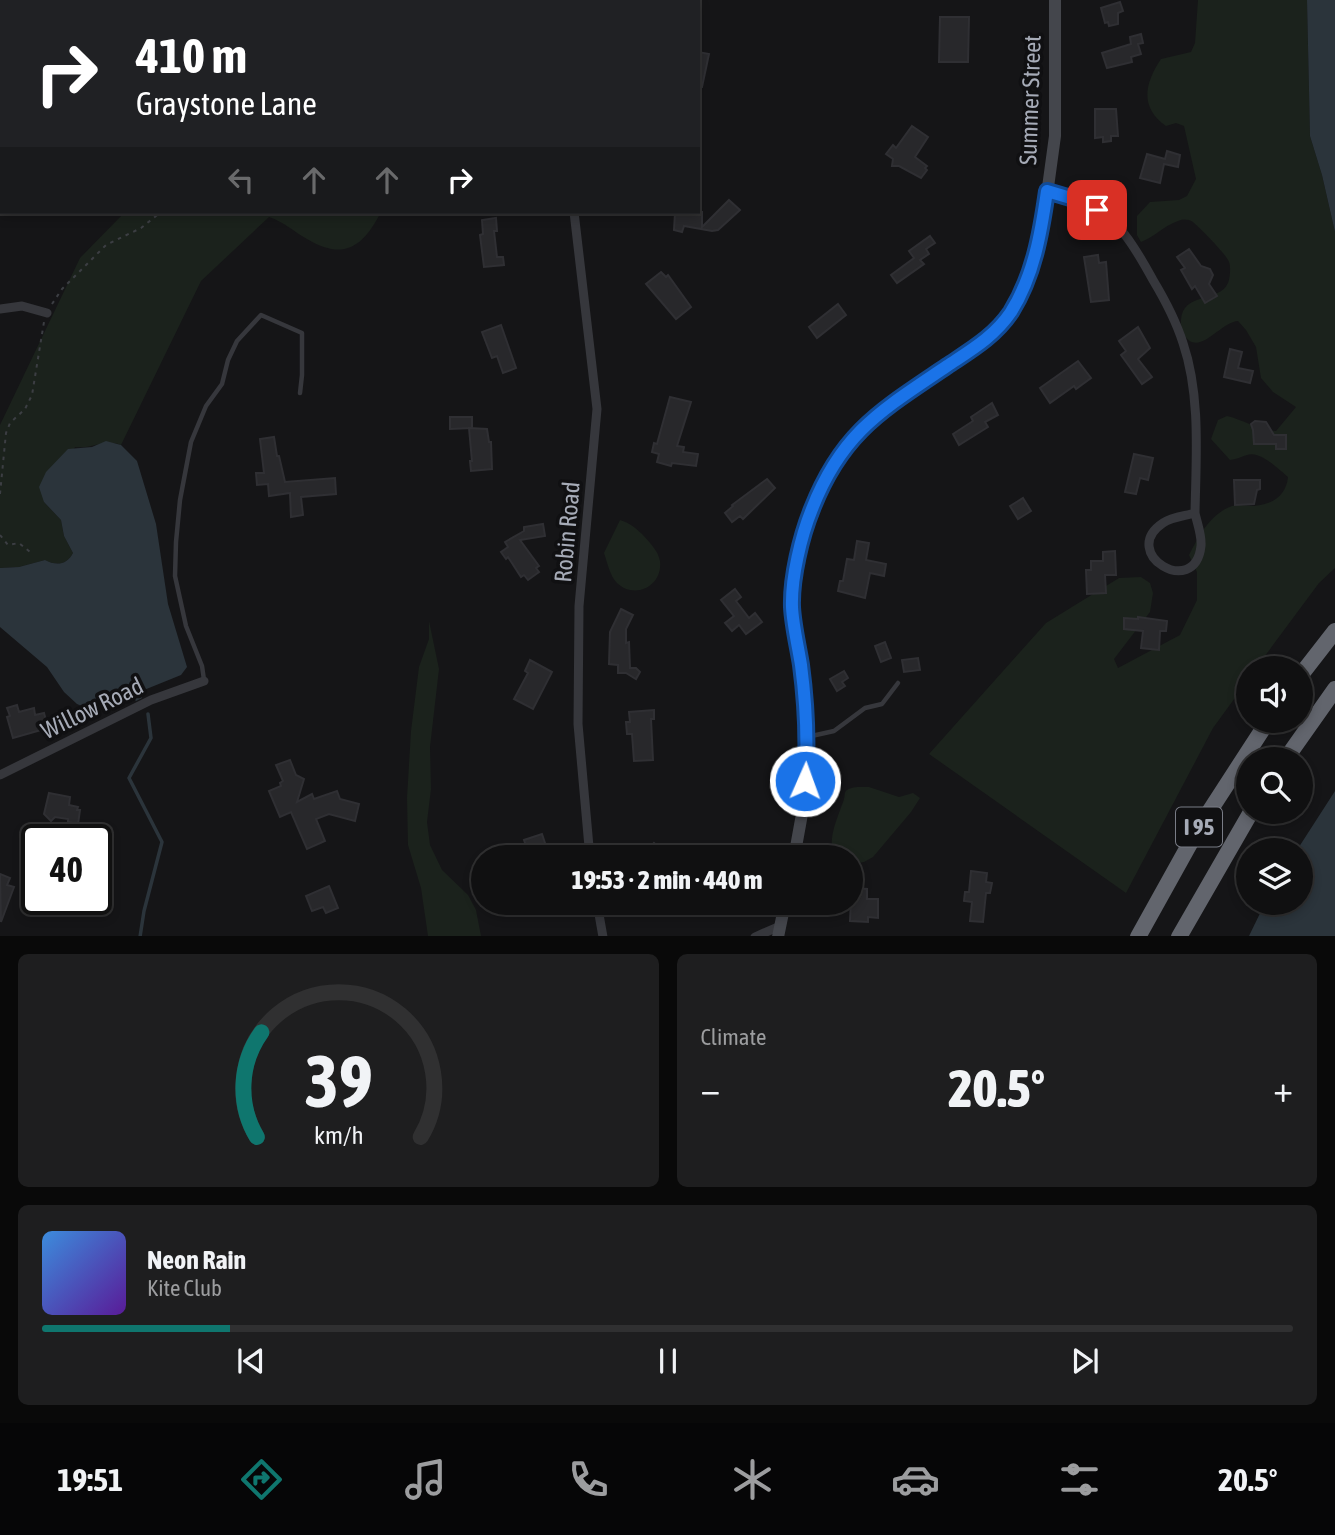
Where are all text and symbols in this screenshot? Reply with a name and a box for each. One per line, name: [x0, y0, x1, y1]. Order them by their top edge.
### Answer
text: 410 m: [136, 27, 247, 83]
icon: right: [21, 28, 112, 119]
street label: Summer Street: [1014, 34, 1046, 166]
text: Graystone Lane: [136, 85, 317, 122]
icon: left: [222, 161, 260, 199]
icon: ahead: [295, 161, 333, 199]
icon: ahead: [368, 161, 406, 199]
icon: right: [441, 161, 479, 199]
pin: [1067, 180, 1127, 240]
icon: arrive: [1078, 191, 1116, 229]
street label: Robin Road: [549, 481, 585, 583]
map controls: [1236, 656, 1313, 915]
button: sound: [1236, 656, 1313, 733]
street label: Willow Road: [37, 672, 147, 744]
position arrow: [768, 744, 842, 818]
button: search: [1236, 747, 1313, 824]
road number: I 95: [1176, 807, 1222, 846]
speed limit sign: 40: [21, 824, 112, 915]
button: layers: [1236, 838, 1313, 915]
text: 19:53 · 2 min · 440 m: [572, 865, 762, 895]
text: Climate: [701, 1024, 766, 1050]
text: 39: [304, 1039, 372, 1122]
text: 20.5°: [948, 1058, 1045, 1118]
text: −: [701, 1067, 720, 1110]
text: +: [1273, 1067, 1293, 1110]
text: km/h: [313, 1120, 363, 1148]
text: Neon Rain: [147, 1245, 246, 1275]
text: Kite Club: [147, 1275, 222, 1301]
icon: previous: [232, 1342, 270, 1380]
icon: pause: [649, 1342, 687, 1380]
icon: next: [1066, 1342, 1104, 1380]
icon: directions: [237, 1455, 286, 1504]
icon: music: [401, 1455, 450, 1504]
icon: phone: [564, 1455, 613, 1504]
icon: climate: [728, 1455, 777, 1504]
icon: car: [891, 1455, 940, 1504]
icon: filters: [1055, 1455, 1104, 1504]
text: 19:51: [57, 1461, 123, 1498]
text: 20.5°: [1218, 1461, 1278, 1498]

